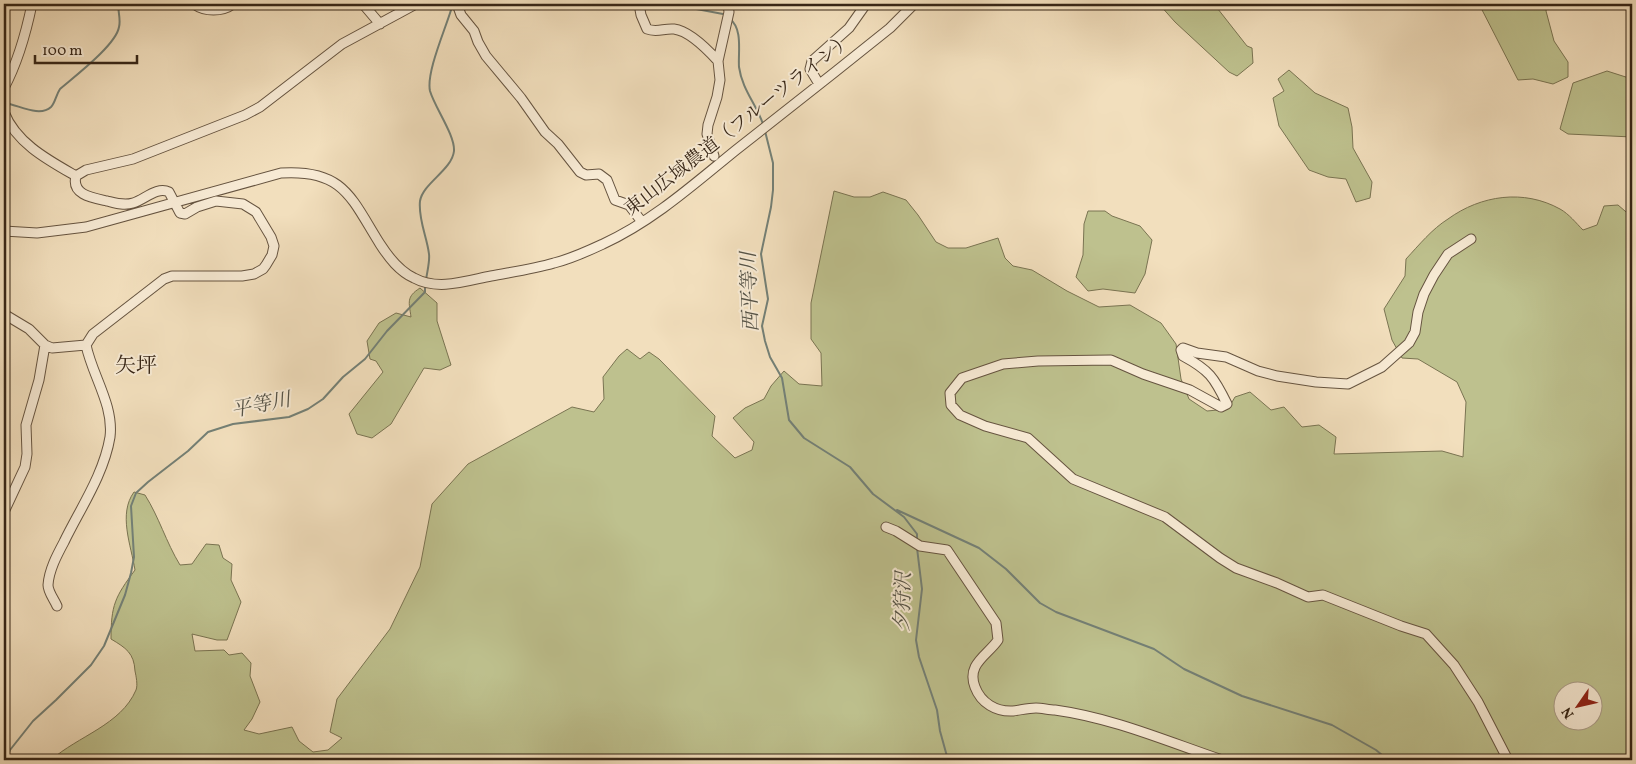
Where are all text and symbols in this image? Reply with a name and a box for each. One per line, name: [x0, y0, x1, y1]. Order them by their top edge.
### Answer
street label: 東山広域農道（フルーツライン）: [620, 28, 858, 222]
scale bar: [35, 32, 138, 64]
text: 100 m: [42, 41, 82, 62]
water label: 西平等川: [736, 250, 766, 332]
district label: 矢坪: [115, 352, 157, 381]
water label: 平等川: [229, 386, 295, 425]
water label: 夕狩沢: [889, 569, 919, 632]
north arrow: [1554, 682, 1604, 732]
text: N: [1558, 703, 1579, 722]

